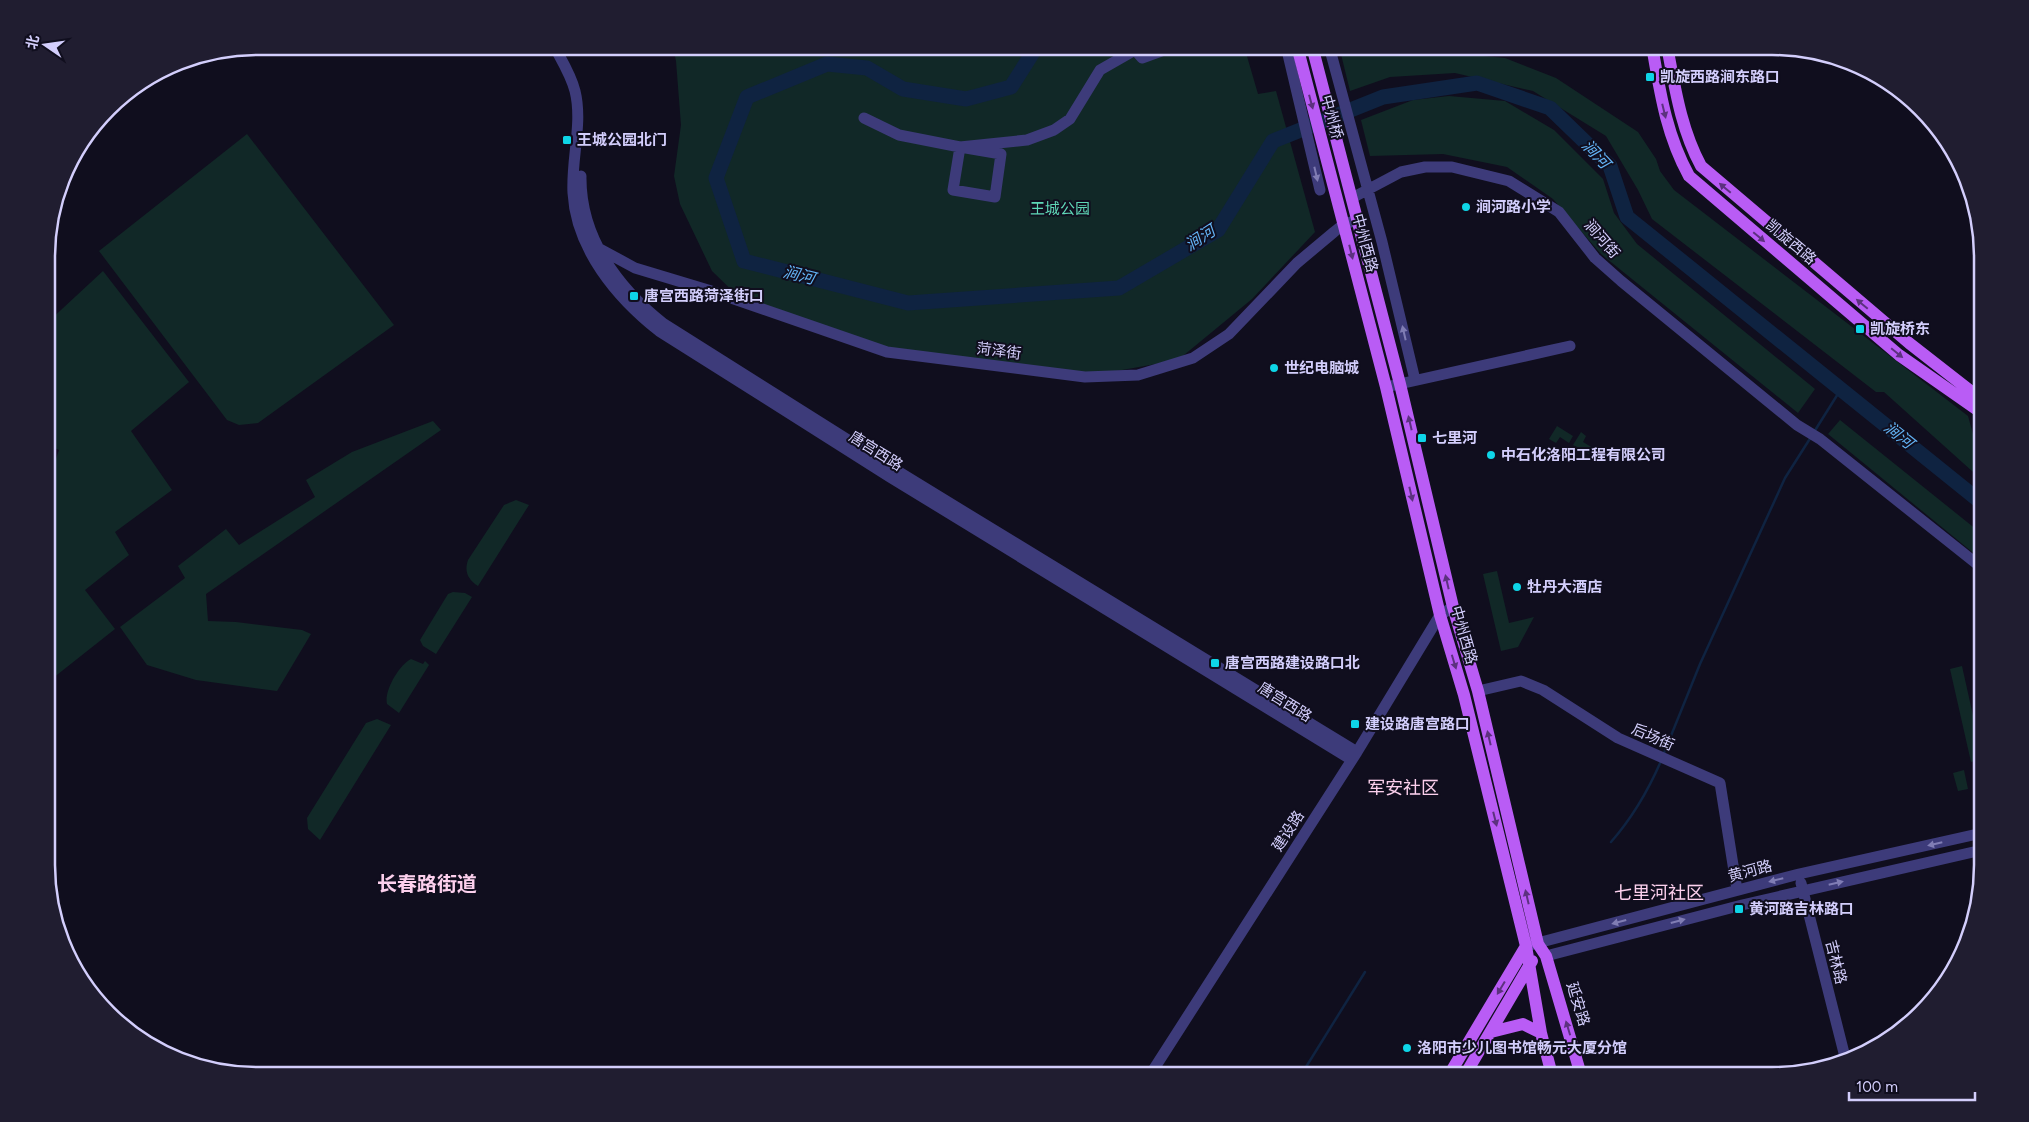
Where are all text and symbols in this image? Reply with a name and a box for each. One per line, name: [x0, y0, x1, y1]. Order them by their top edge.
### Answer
north arrow: [20, 20, 70, 70]
text: 北: [23, 33, 43, 51]
place label: 凯旋西路涧东路口: [1660, 68, 1780, 86]
marker: 凯旋西路涧东路口: [1644, 71, 1656, 83]
street label: 中州桥: [1317, 93, 1347, 141]
one-way arrow: [1307, 95, 1315, 110]
one-way arrow: [1660, 104, 1668, 119]
place label: 王城公园北门: [577, 131, 667, 149]
marker: 王城公园北门: [561, 134, 573, 146]
water label: 涧河: [1578, 136, 1616, 174]
one-way arrow: [1312, 166, 1320, 181]
one-way arrow: [1719, 182, 1732, 193]
place label: 涧河路小学: [1476, 198, 1551, 216]
park label: 王城公园: [1030, 200, 1090, 218]
marker: 涧河路小学: [1460, 201, 1472, 213]
street label: 中州西路: [1349, 212, 1381, 274]
street label: 涧河街: [1580, 216, 1624, 262]
street label: 凯旋西路: [1762, 216, 1820, 268]
water label: 涧河: [1181, 220, 1221, 255]
one-way arrow: [1752, 231, 1765, 242]
one-way arrow: [1347, 244, 1355, 259]
water label: 涧河: [781, 262, 820, 289]
place label: 唐宫西路菏泽街口: [644, 287, 764, 305]
marker: 唐宫西路菏泽街口: [628, 290, 640, 302]
one-way arrow: [1857, 298, 1869, 310]
place label: 凯旋桥东: [1870, 320, 1930, 338]
marker: 凯旋桥东: [1854, 323, 1866, 335]
one-way arrow: [1400, 325, 1408, 340]
street label: 菏泽街: [976, 339, 1022, 363]
one-way arrow: [1890, 347, 1903, 358]
place label: 世纪电脑城: [1284, 359, 1359, 377]
marker: 世纪电脑城: [1268, 362, 1280, 374]
one-way arrow: [1405, 416, 1413, 431]
water label: 涧河: [1881, 418, 1920, 454]
street label: 唐宫西路: [846, 427, 906, 475]
place label: 七里河: [1432, 429, 1477, 447]
marker: 七里河: [1416, 432, 1428, 444]
place label: 中石化洛阳工程有限公司: [1501, 446, 1666, 464]
marker: 中石化洛阳工程有限公司: [1485, 449, 1497, 461]
one-way arrow: [1407, 487, 1415, 502]
one-way arrow: [1443, 574, 1451, 589]
place label: 牡丹大酒店: [1527, 578, 1602, 596]
marker: 牡丹大酒店: [1511, 581, 1523, 593]
street label: 中州西路: [1447, 604, 1481, 666]
place label: 唐宫西路建设路口北: [1225, 654, 1360, 672]
one-way arrow: [1451, 655, 1459, 670]
marker: 唐宫西路建设路口北: [1209, 657, 1221, 669]
street label: 唐宫西路: [1255, 678, 1315, 726]
place label: 建设路唐宫路口: [1365, 715, 1470, 733]
marker: 建设路唐宫路口: [1349, 718, 1361, 730]
street label: 后场街: [1629, 720, 1677, 754]
one-way arrow: [1485, 731, 1493, 746]
district label: 军安社区: [1367, 777, 1439, 799]
street label: 建设路: [1268, 807, 1308, 855]
one-way arrow: [1491, 812, 1499, 827]
one-way arrow: [1927, 840, 1942, 848]
street label: 黄河路: [1726, 856, 1774, 886]
district label: 长春路街道: [377, 872, 477, 896]
one-way arrow: [1769, 876, 1784, 884]
one-way arrow: [1828, 879, 1843, 887]
district label: 七里河社区: [1614, 882, 1704, 904]
one-way arrow: [1523, 889, 1531, 904]
place label: 黄河路吉林路口: [1749, 900, 1854, 918]
marker: 黄河路吉林路口: [1733, 903, 1745, 915]
one-way arrow: [1670, 917, 1685, 925]
one-way arrow: [1612, 918, 1627, 926]
street label: 吉林路: [1822, 938, 1850, 986]
street label: 延安路: [1563, 980, 1593, 1028]
one-way arrow: [1497, 982, 1506, 995]
one-way arrow: [1564, 1021, 1571, 1036]
place label: 洛阳市少儿图书馆畅元大厦分馆: [1417, 1039, 1627, 1057]
marker: 洛阳市少儿图书馆畅元大厦分馆: [1401, 1042, 1413, 1054]
scale bar: [1849, 1070, 1975, 1102]
text: 100 m: [1856, 1078, 1898, 1096]

